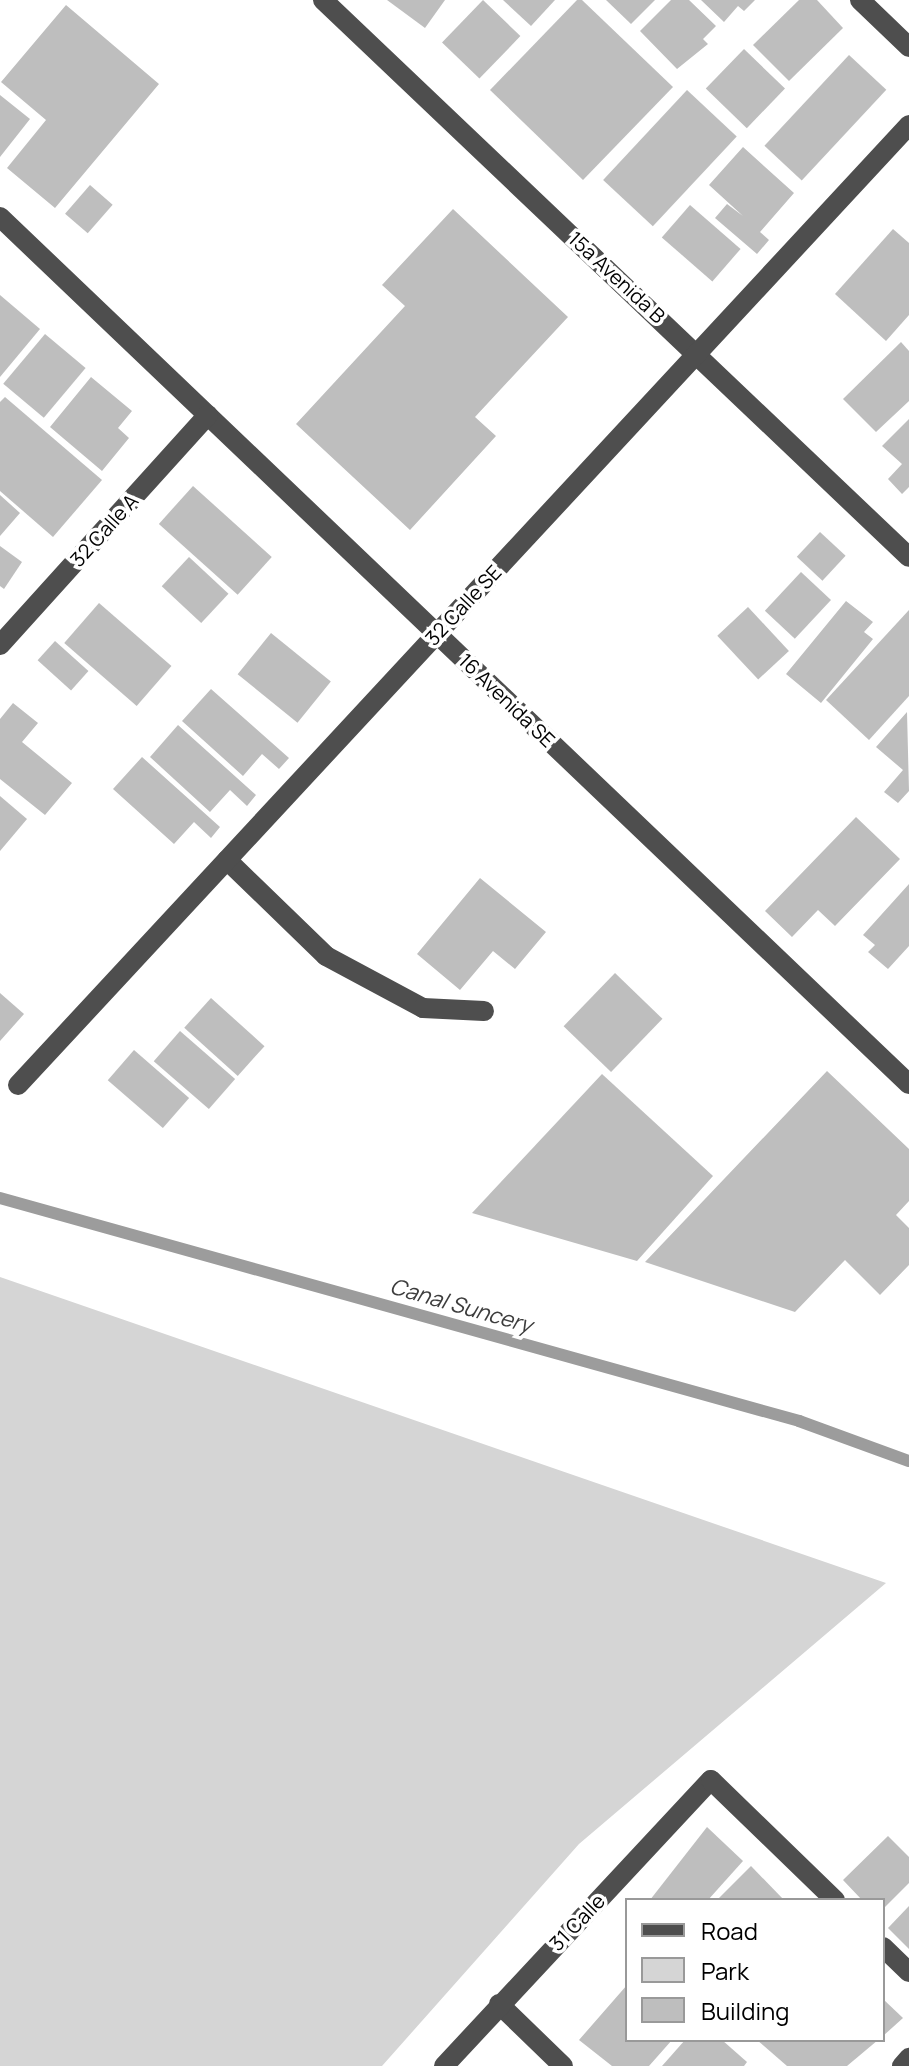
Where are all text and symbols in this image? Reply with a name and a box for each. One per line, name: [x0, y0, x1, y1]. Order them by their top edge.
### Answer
street label: 15a Avenida B: [564, 226, 670, 328]
street label: 32 Calle A: [65, 489, 143, 571]
street label: 32 Calle SE: [420, 560, 506, 650]
street label: 16 Avenida SE: [454, 648, 560, 752]
water label: Canal Suncery: [387, 1273, 535, 1339]
street label: 31 Calle: [544, 1889, 610, 1955]
legend: [625, 1898, 885, 2042]
text: Road: [701, 1914, 758, 1947]
text: Park: [701, 1954, 749, 1987]
text: Building: [701, 1994, 789, 2027]

